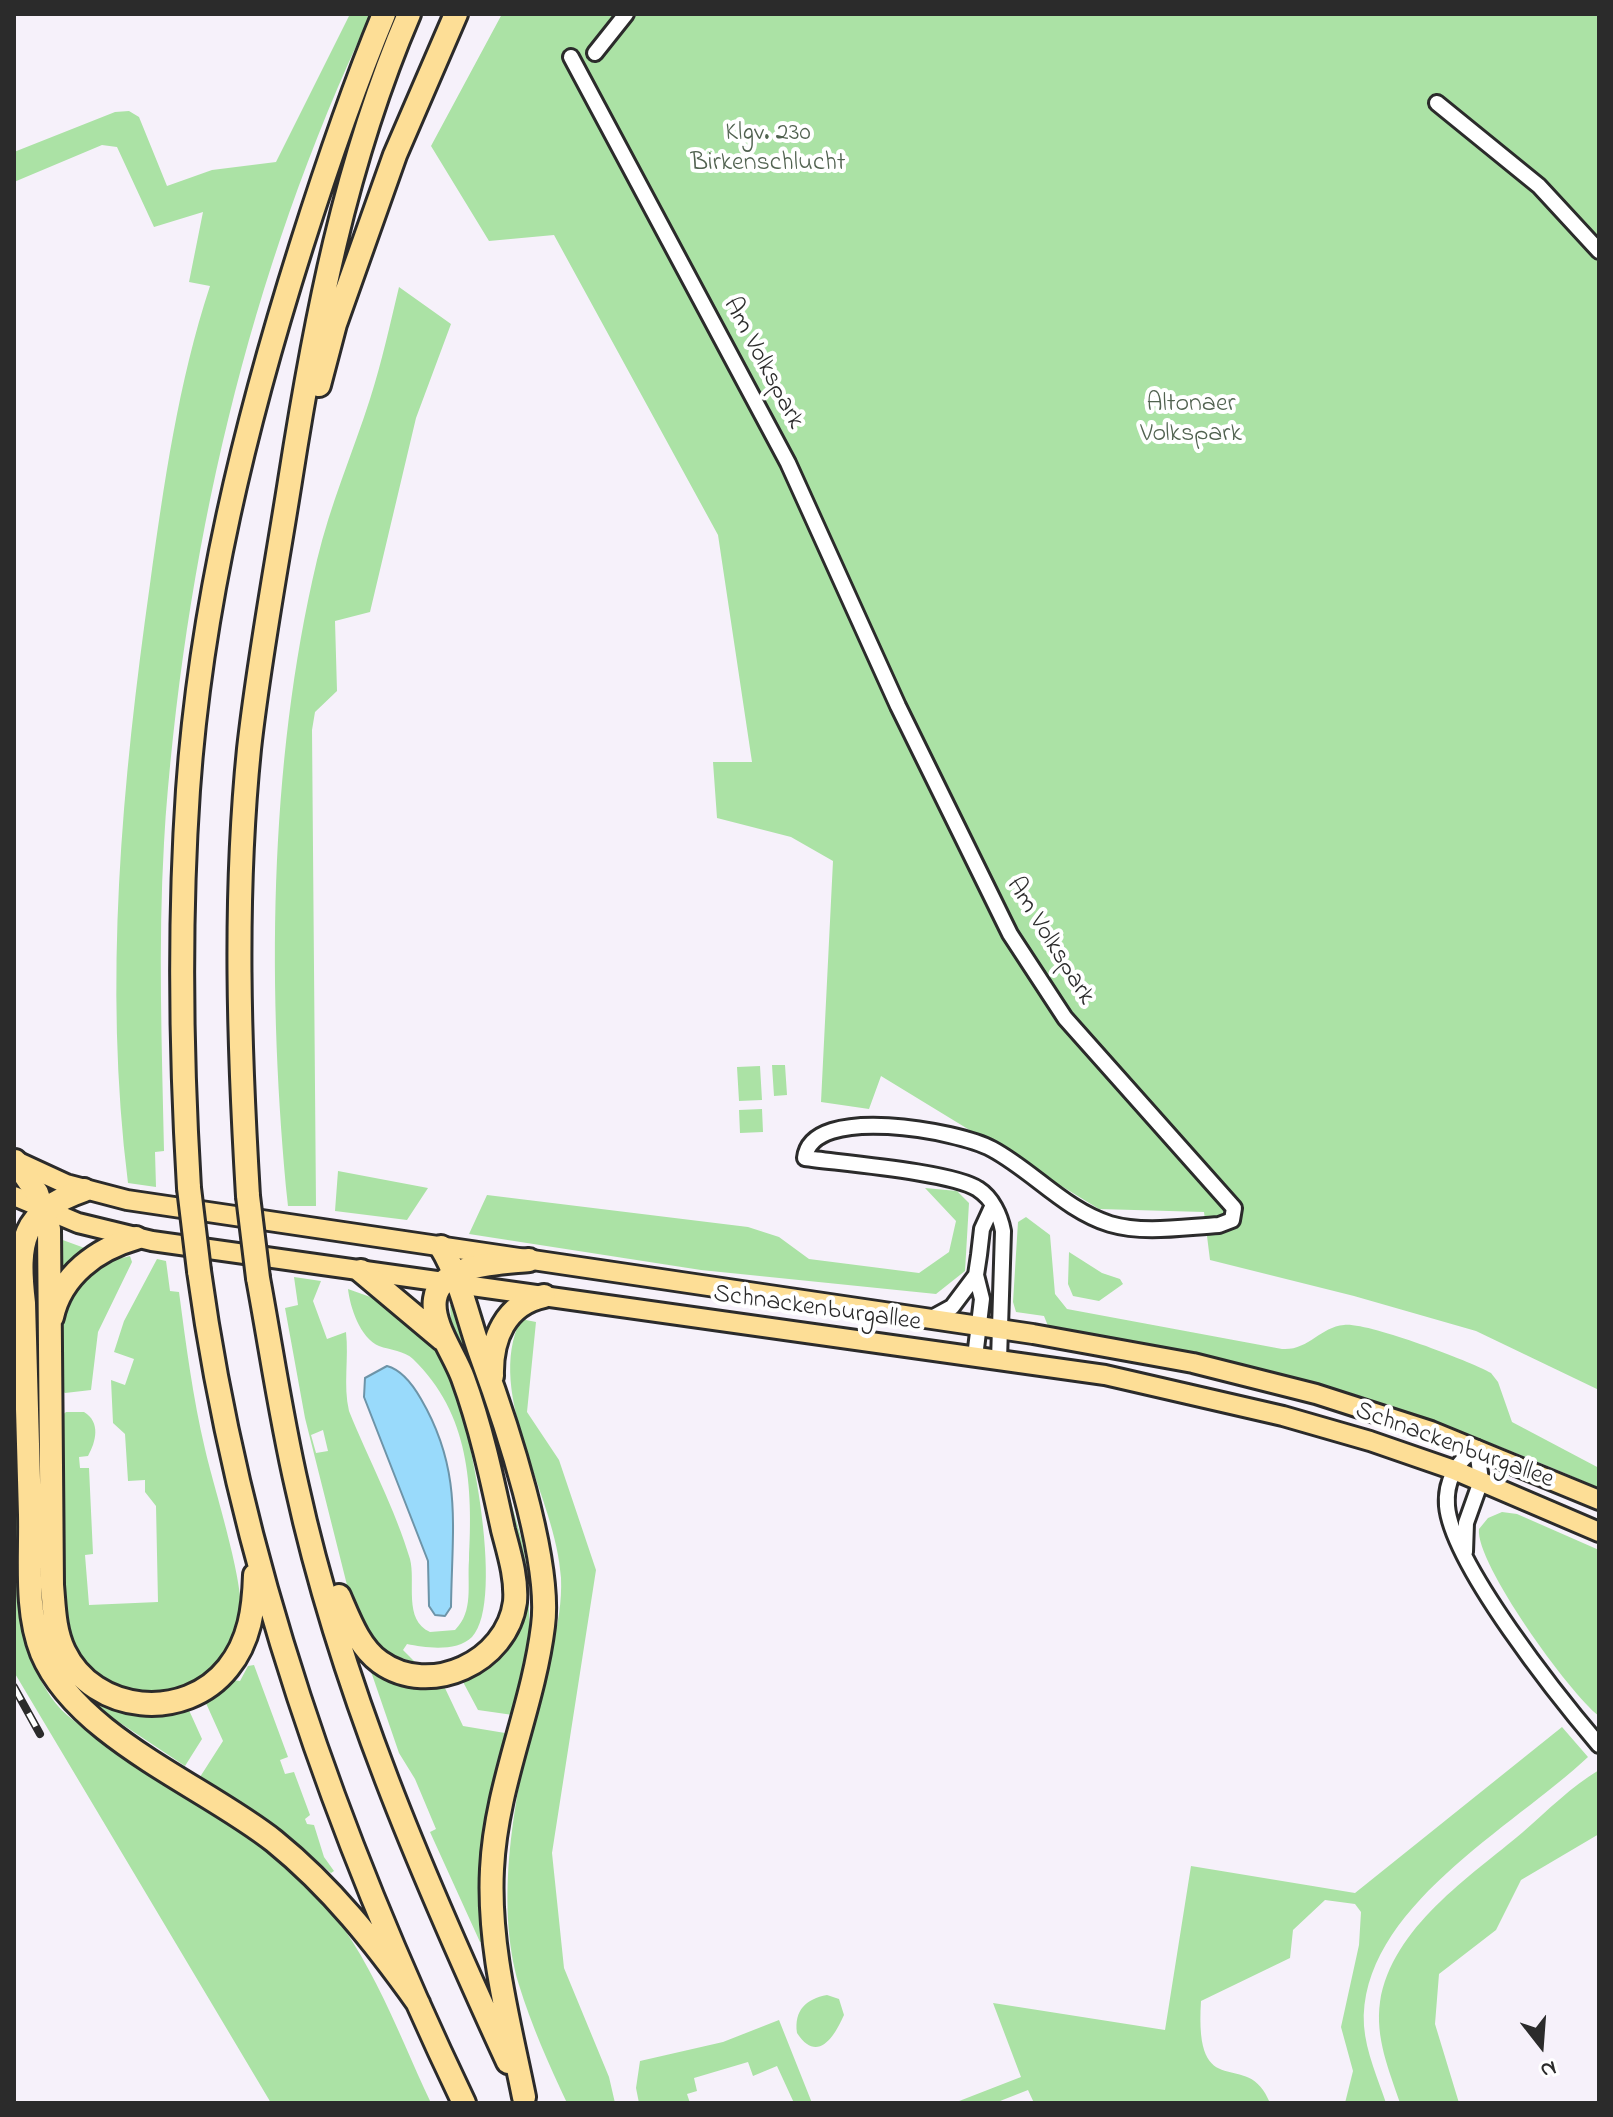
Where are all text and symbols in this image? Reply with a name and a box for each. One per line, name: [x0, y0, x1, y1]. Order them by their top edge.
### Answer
park label: Klgv. 230 Birkenschlucht: [690, 119, 846, 180]
street label: Am Volkspark: [714, 293, 810, 435]
park label: Altonaer Volkspark: [1140, 390, 1242, 452]
street label: Am Volkspark: [998, 873, 1100, 1011]
street label: Schnackenburgallee: [711, 1280, 923, 1340]
street label: Schnackenburgallee: [1350, 1397, 1558, 1497]
north arrow: [1501, 2005, 1581, 2085]
text: N: [1536, 2050, 1560, 2085]

